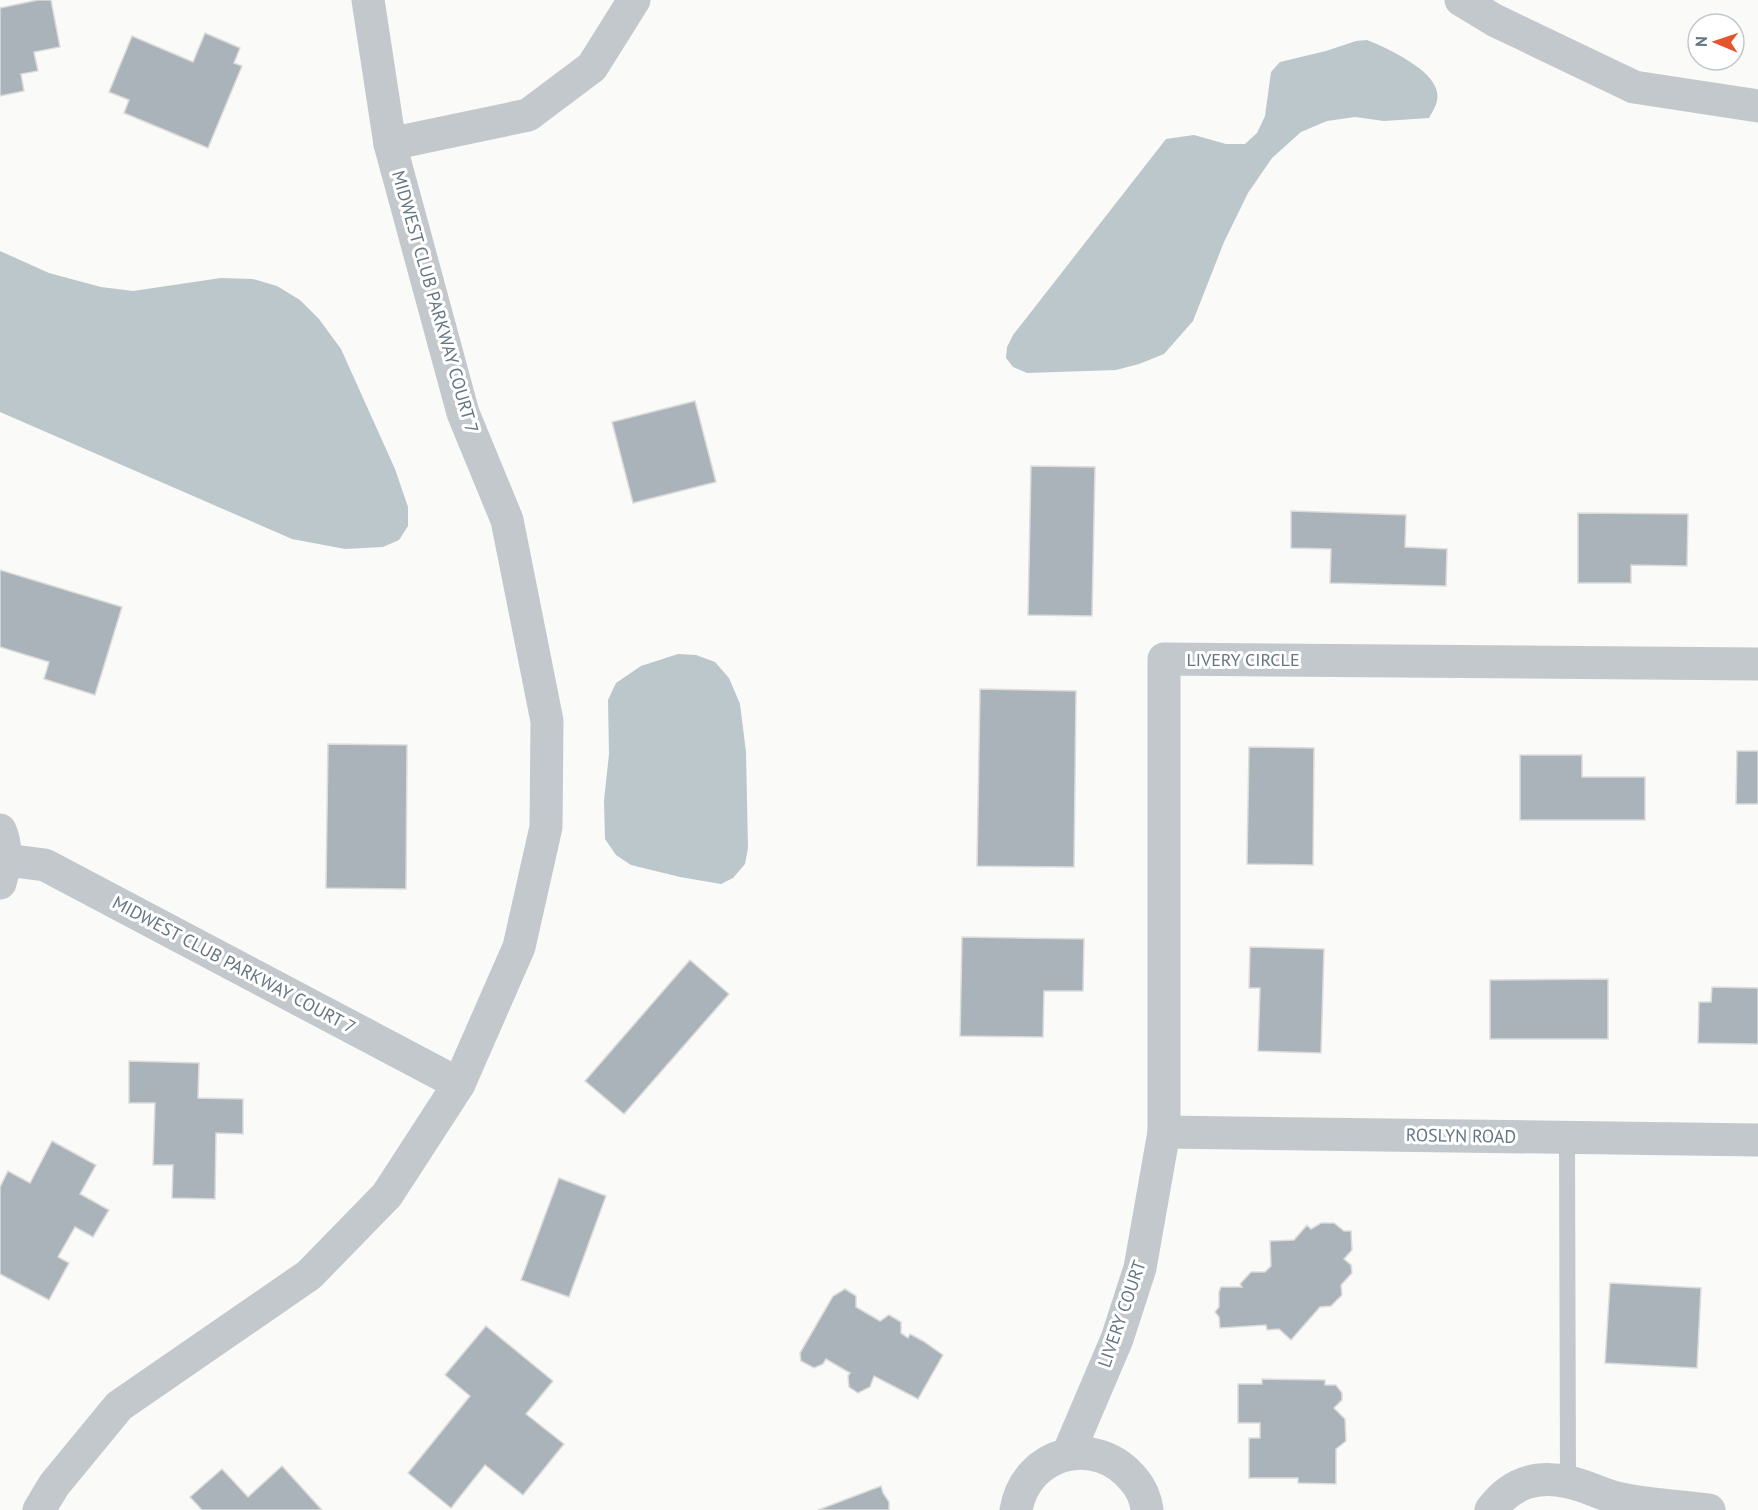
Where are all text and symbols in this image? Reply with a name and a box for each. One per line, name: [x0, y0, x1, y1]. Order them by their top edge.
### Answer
north arrow: [1686, 12, 1746, 72]
text: N: [1691, 36, 1711, 47]
street label: MIDWEST CLUB PARKWAY COURT 7: [387, 168, 484, 436]
street label: LIVERY CIRCLE: [1186, 648, 1300, 671]
street label: MIDWEST CLUB PARKWAY COURT 7: [109, 890, 360, 1039]
street label: ROSLYN ROAD: [1406, 1123, 1516, 1148]
street label: LIVERY COURT: [1092, 1257, 1151, 1370]

